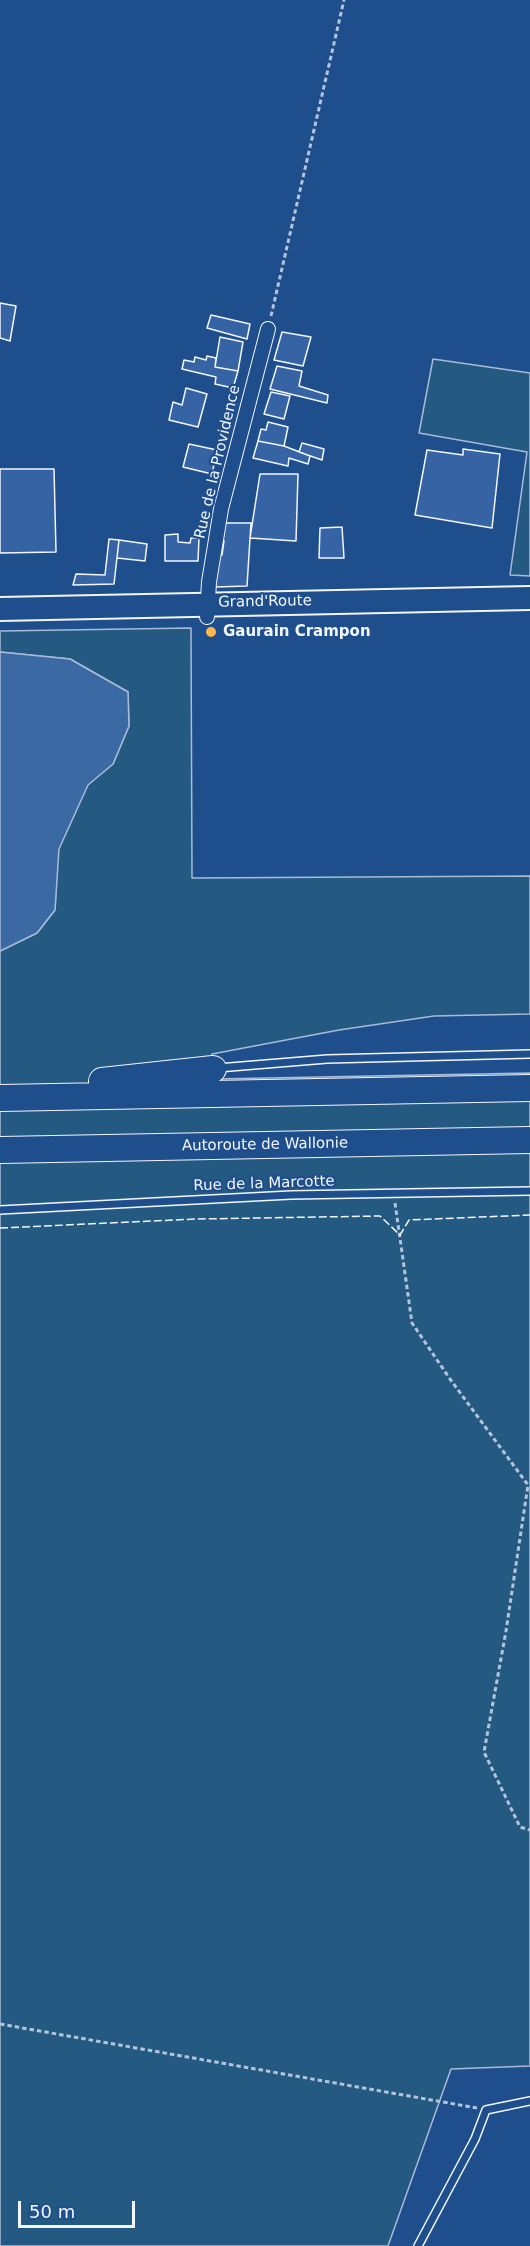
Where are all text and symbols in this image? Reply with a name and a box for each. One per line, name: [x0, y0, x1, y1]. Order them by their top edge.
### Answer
street label: Rue de la Providence: [192, 383, 244, 541]
street label: Grand'Route: [218, 592, 312, 612]
place label: Gaurain Crampon: [223, 623, 371, 641]
marker: Gaurain Crampon: [204, 625, 218, 639]
street label: Autoroute de Wallonie: [182, 1135, 348, 1155]
street label: Rue de la Marcotte: [193, 1173, 335, 1195]
scale bar: [21, 2189, 138, 2227]
text: 50 m: [29, 2201, 75, 2222]

